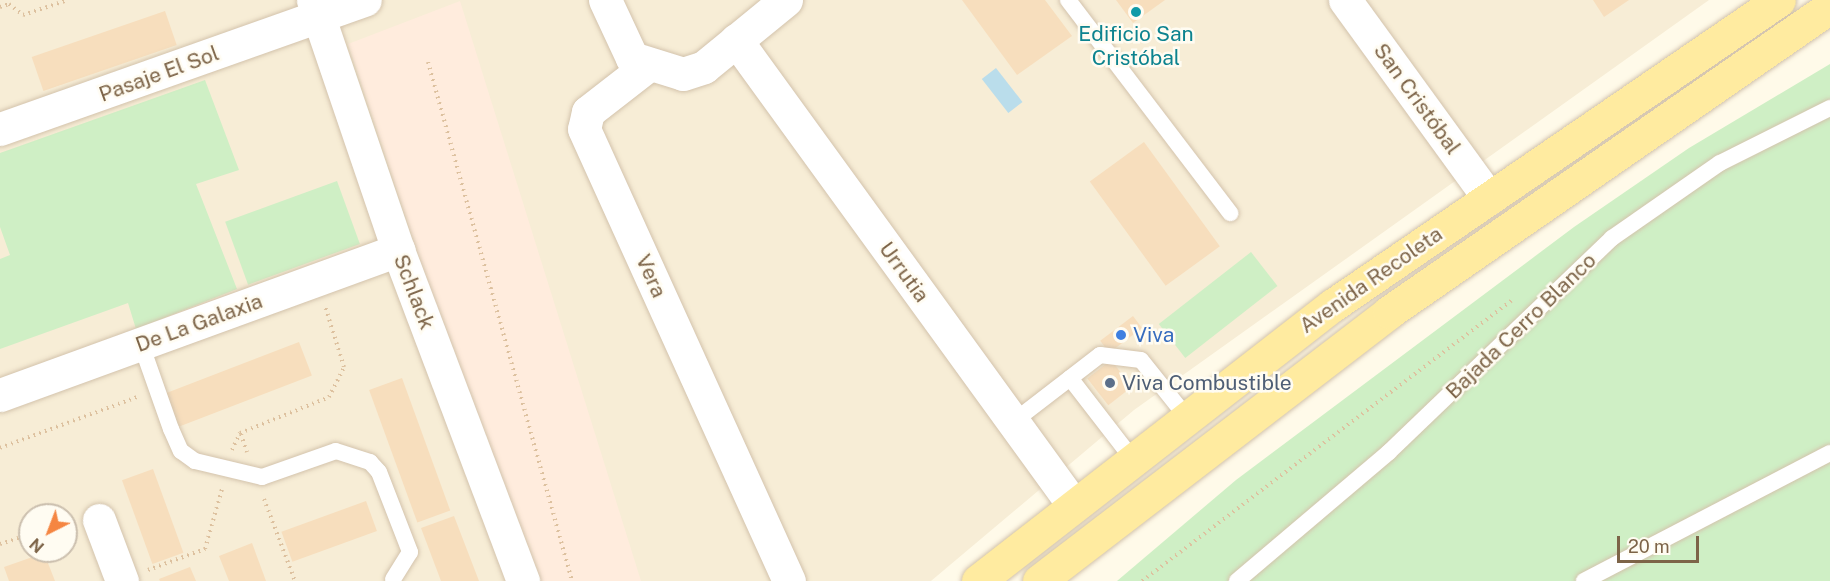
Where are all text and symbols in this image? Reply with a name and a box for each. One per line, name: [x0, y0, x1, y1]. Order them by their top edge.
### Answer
marker: Edificio San Cristóbal: [1129, 5, 1143, 19]
place label: Edificio San Cristóbal: [1078, 21, 1194, 71]
street label: San Cristóbal: [1368, 39, 1466, 159]
street label: Pasaje El Sol: [95, 41, 223, 107]
street label: Avenida Recoleta: [1295, 221, 1447, 339]
street label: Urrutia: [874, 237, 934, 307]
street label: Bajada Cerro Blanco: [1441, 248, 1601, 404]
street label: Schlack: [388, 251, 440, 333]
street label: Vera: [630, 251, 672, 301]
street label: De La Galaxia: [132, 288, 266, 358]
place label: Viva: [1133, 322, 1174, 348]
marker: Viva: [1114, 328, 1128, 342]
place label: Viva Combustible: [1122, 370, 1292, 396]
marker: Viva Combustible: [1103, 376, 1117, 390]
north arrow: [18, 503, 78, 563]
scale bar: [1620, 524, 1702, 562]
text: N: [26, 534, 48, 557]
text: 20 m: [1628, 536, 1670, 557]

